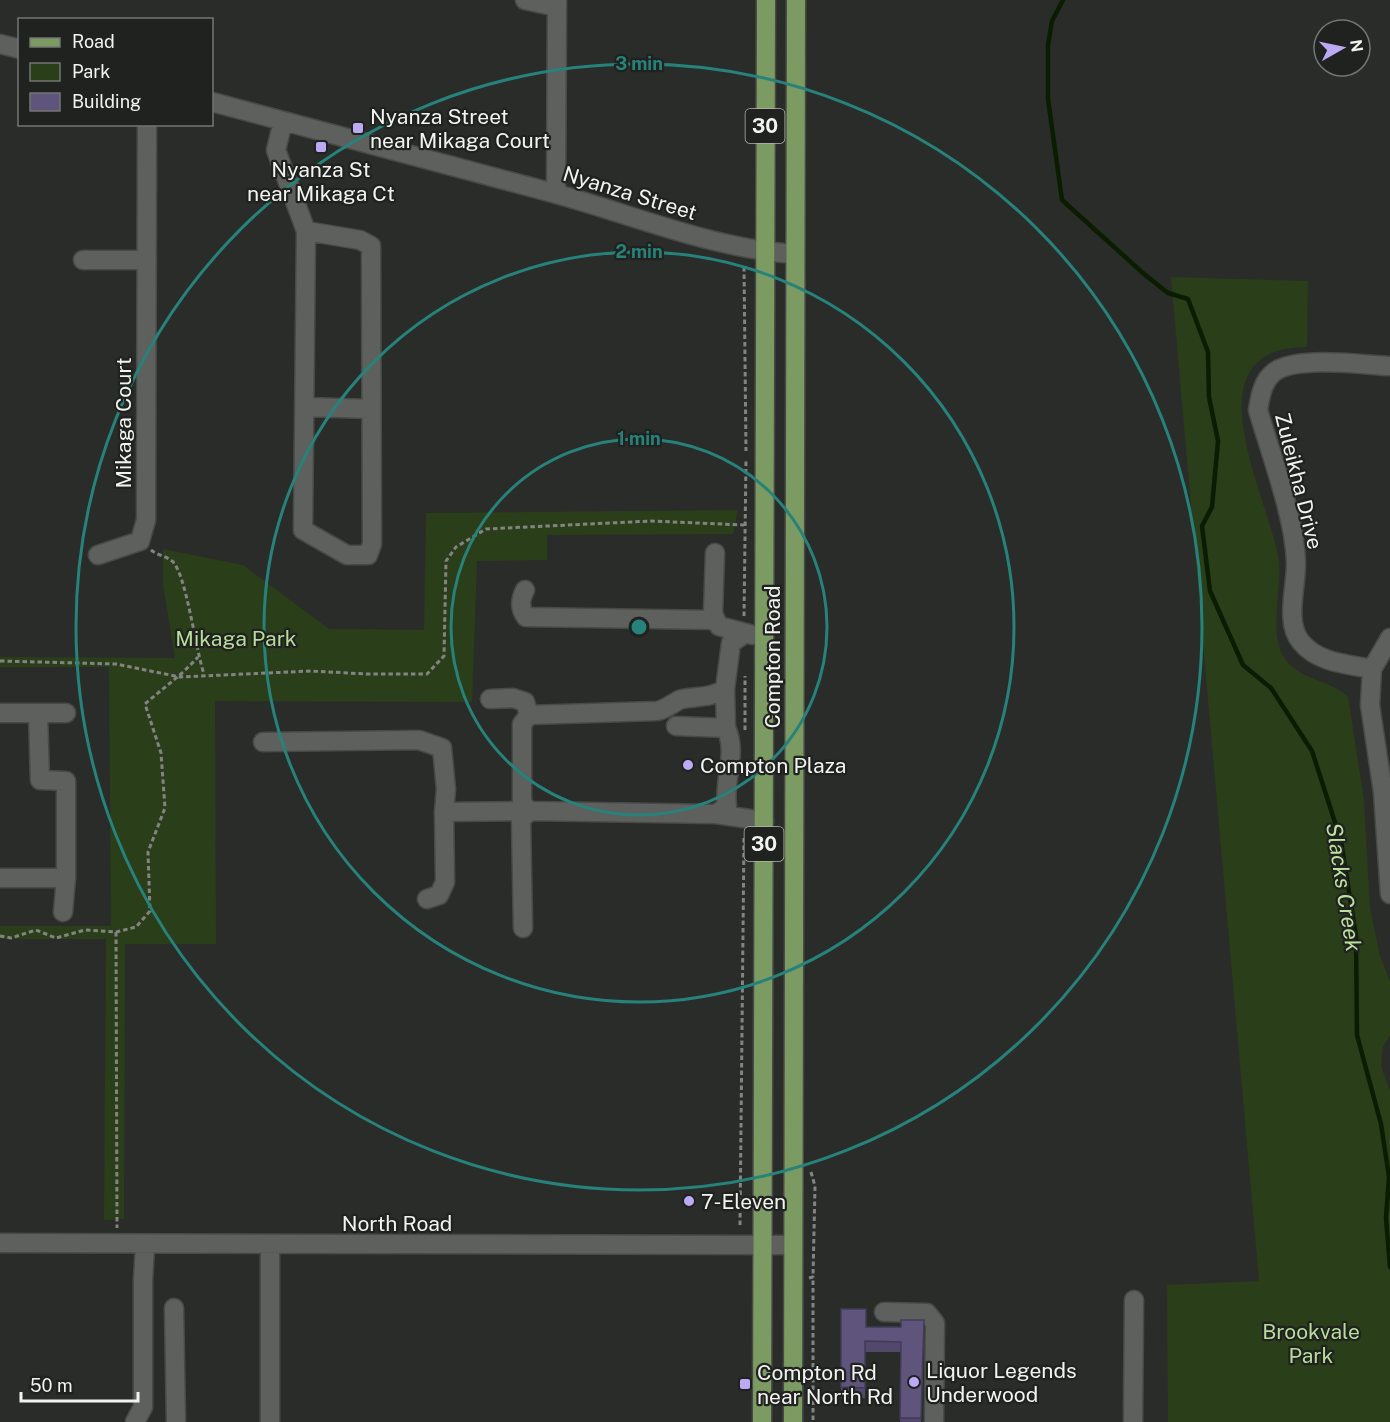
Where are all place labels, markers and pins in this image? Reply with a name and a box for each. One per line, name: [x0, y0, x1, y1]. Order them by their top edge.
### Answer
place label: Nyanza Street near Mikaga Court: [370, 104, 550, 153]
marker: Nyanza Street near Mikaga Court: [351, 121, 365, 135]
marker: Nyanza St near Mikaga Ct: [314, 140, 328, 154]
place label: Nyanza St near Mikaga Ct: [247, 157, 395, 206]
centre of rings: [629, 617, 649, 637]
place label: Compton Plaza: [700, 753, 846, 778]
marker: Compton Plaza: [681, 758, 695, 772]
place label: 7-Eleven: [701, 1189, 786, 1214]
marker: 7-Eleven: [682, 1194, 696, 1208]
place label: Liquor Legends Underwood: [926, 1358, 1077, 1407]
place label: Compton Rd near North Rd: [757, 1360, 893, 1409]
marker: Liquor Legends Underwood: [907, 1375, 921, 1389]
marker: Compton Rd near North Rd: [738, 1377, 752, 1391]

